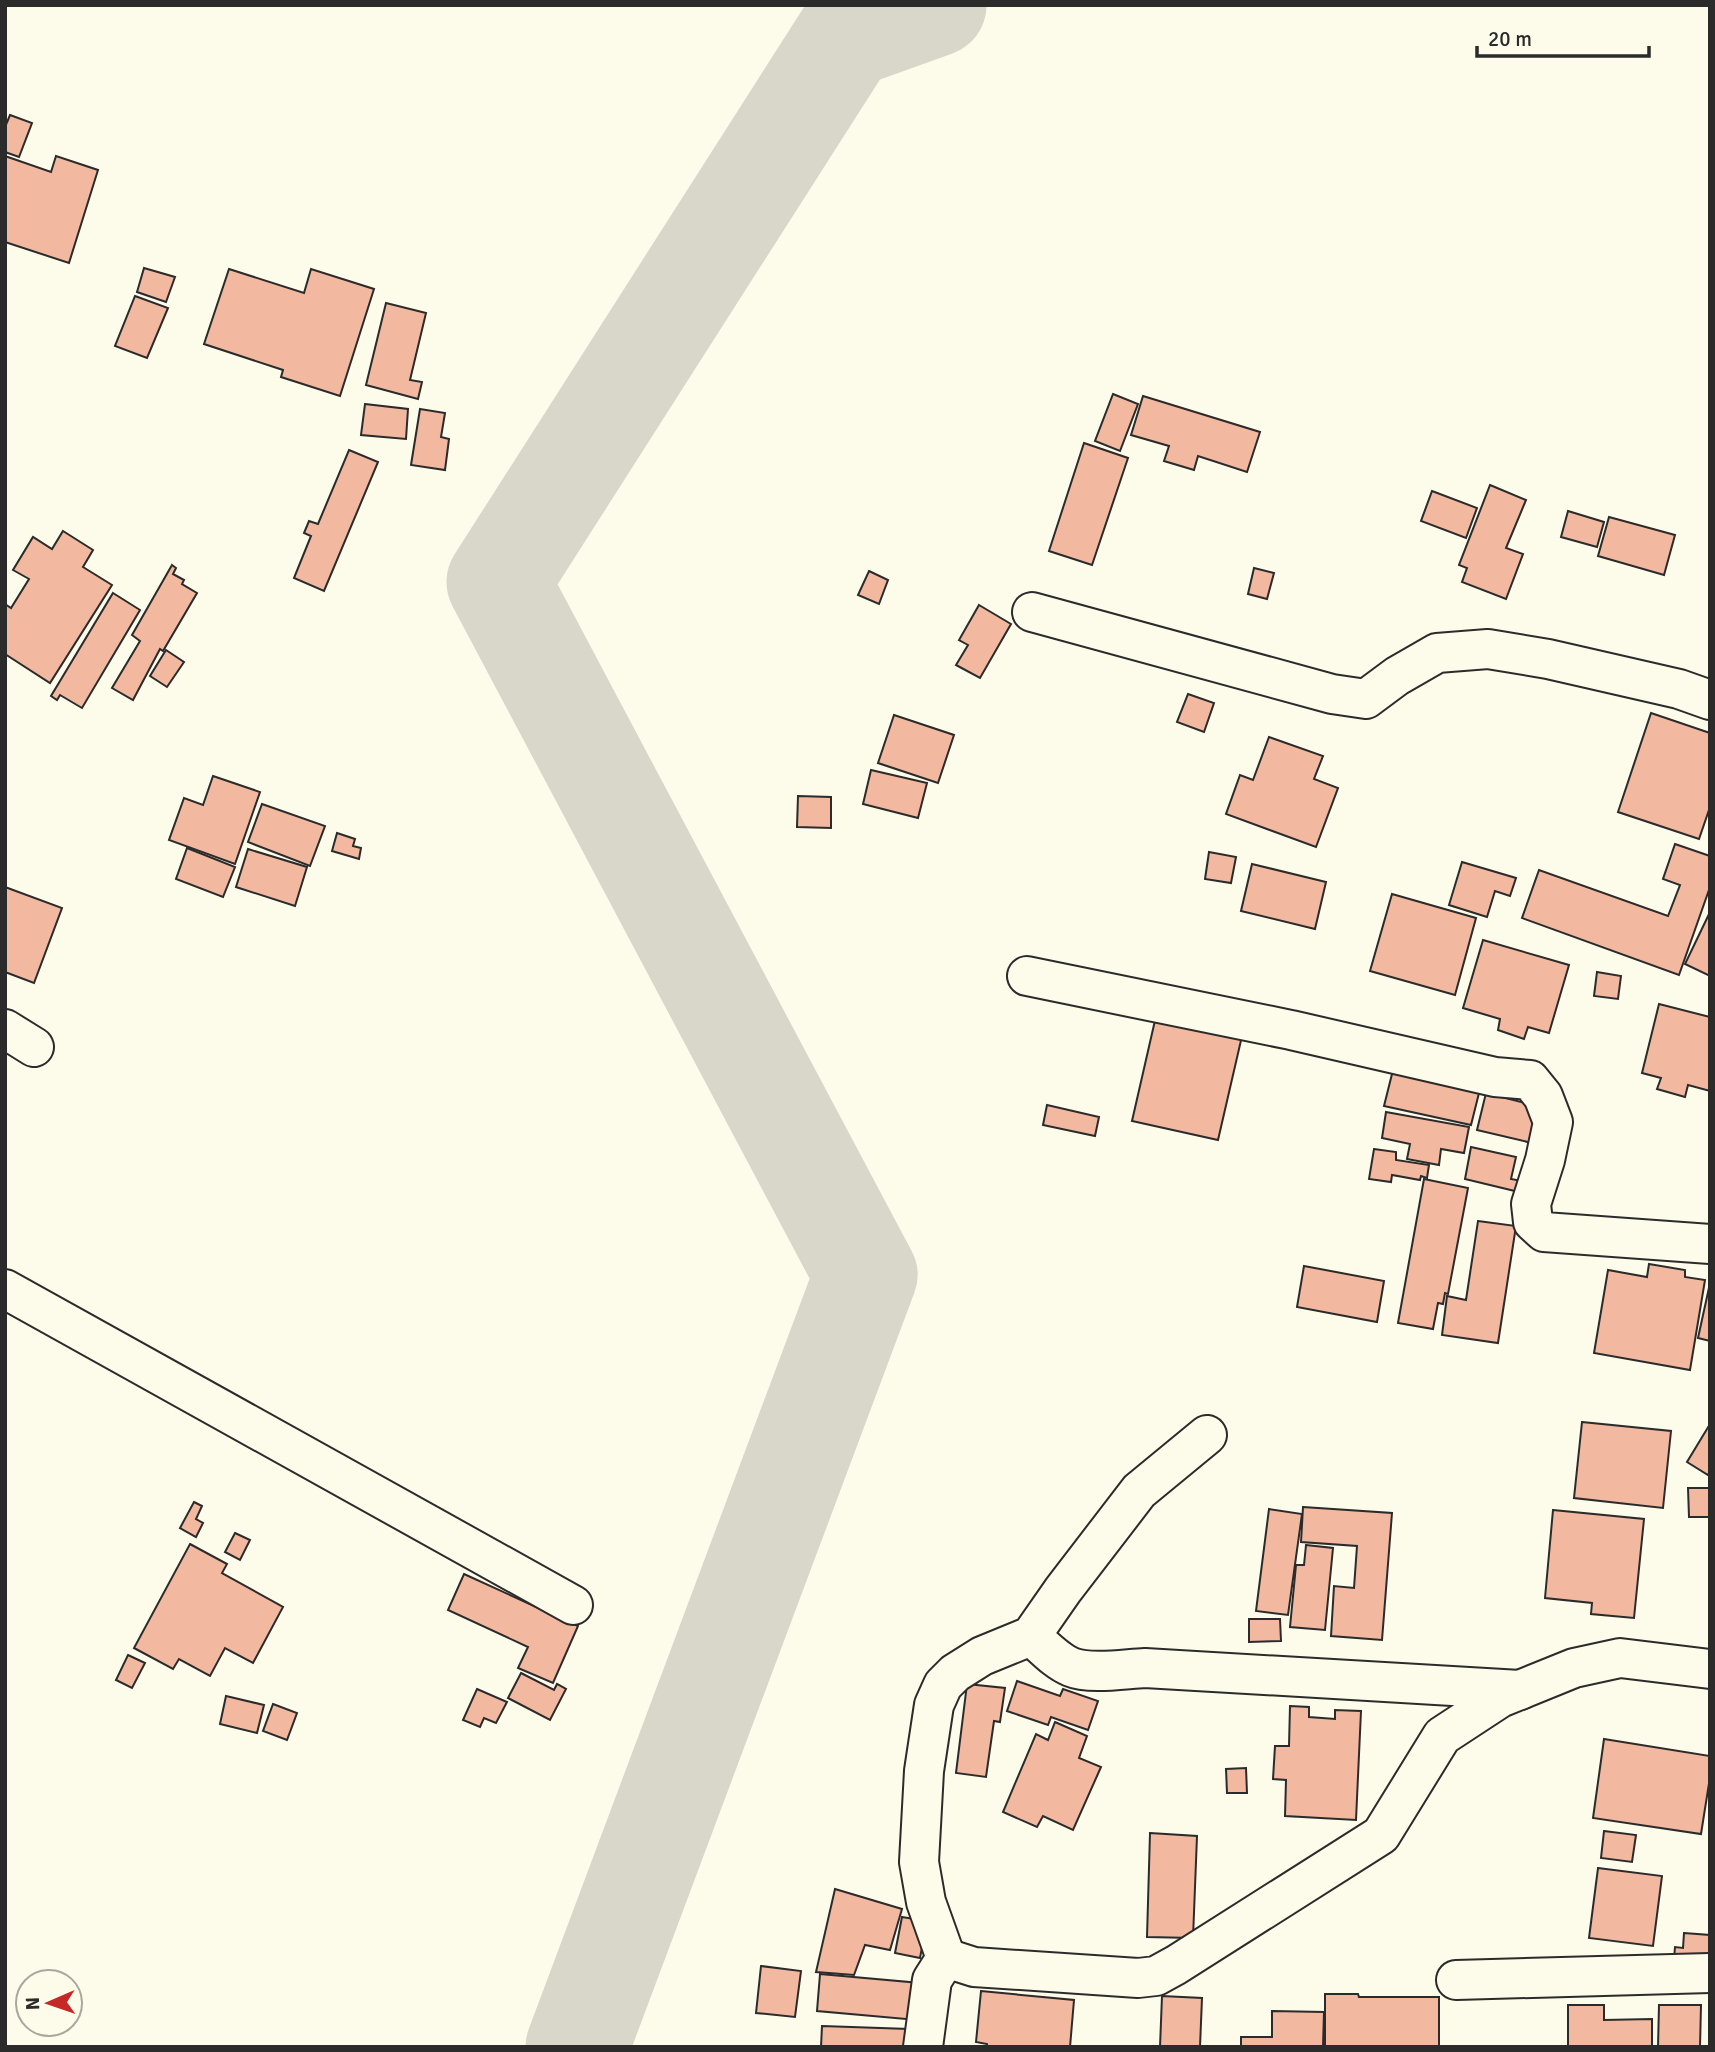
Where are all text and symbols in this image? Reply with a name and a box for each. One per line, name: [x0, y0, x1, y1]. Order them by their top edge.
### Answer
scale bar: [1477, 14, 1648, 58]
text: 20 m: [1488, 26, 1532, 52]
north arrow: [14, 1968, 84, 2038]
text: N: [21, 1997, 45, 2011]

